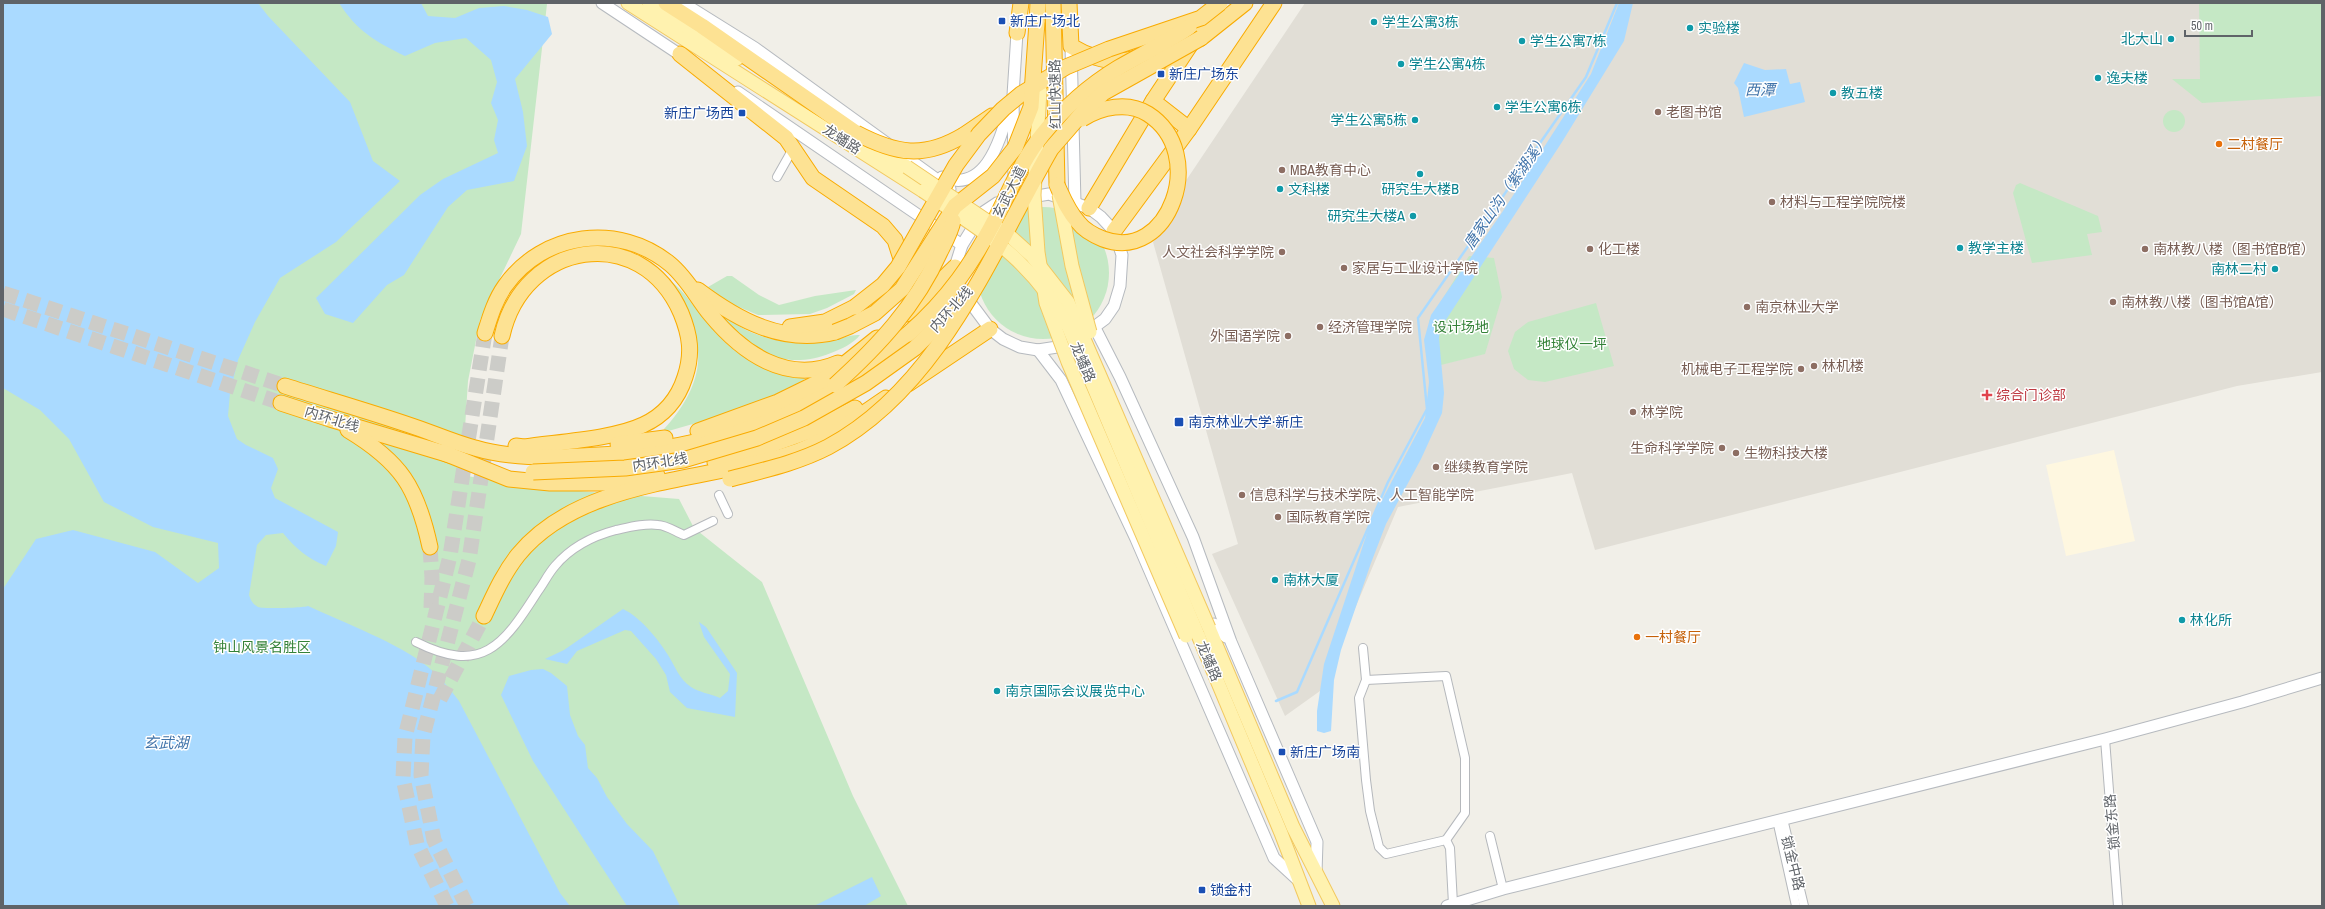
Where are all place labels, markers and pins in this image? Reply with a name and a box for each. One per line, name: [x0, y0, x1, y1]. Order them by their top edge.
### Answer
place label: 新庄广场北: [1010, 12, 1080, 30]
place label: 学生公寓3栋: [1382, 13, 1458, 31]
marker: 新庄广场北: [997, 16, 1007, 26]
marker: 学生公寓3栋: [1369, 17, 1379, 27]
place label: 实验楼: [1698, 19, 1740, 37]
marker: 实验楼: [1685, 23, 1695, 33]
place label: 北大山: [2121, 30, 2163, 48]
place label: 学生公寓7栋: [1530, 32, 1606, 50]
marker: 北大山: [2166, 34, 2176, 44]
marker: 学生公寓7栋: [1517, 36, 1527, 46]
place label: 学生公寓4栋: [1409, 55, 1485, 73]
marker: 学生公寓4栋: [1396, 59, 1406, 69]
place label: 新庄广场东: [1169, 65, 1239, 83]
marker: 新庄广场东: [1156, 69, 1166, 79]
place label: 逸夫楼: [2106, 69, 2148, 87]
marker: 逸夫楼: [2093, 73, 2103, 83]
place label: 教五楼: [1841, 84, 1883, 102]
marker: 教五楼: [1828, 88, 1838, 98]
place label: 学生公寓6栋: [1505, 98, 1581, 116]
marker: 学生公寓6栋: [1492, 102, 1502, 112]
place label: 老图书馆: [1666, 103, 1722, 121]
place label: 新庄广场西: [664, 104, 734, 122]
marker: 老图书馆: [1653, 107, 1663, 117]
marker: 新庄广场西: [737, 108, 747, 118]
place label: 学生公寓5栋: [1331, 111, 1407, 129]
marker: 学生公寓5栋: [1410, 115, 1420, 125]
place label: 二村餐厅: [2227, 135, 2283, 153]
marker: 二村餐厅: [2214, 139, 2224, 149]
place label: MBA教育中心: [1290, 161, 1371, 179]
marker: MBA教育中心: [1277, 165, 1287, 175]
marker: 研究生大楼B: [1415, 169, 1425, 179]
place label: 文科楼: [1288, 180, 1330, 198]
place label: 研究生大楼B: [1381, 180, 1459, 198]
marker: 文科楼: [1275, 184, 1285, 194]
place label: 材料与工程学院院楼: [1780, 193, 1906, 211]
marker: 材料与工程学院院楼: [1767, 197, 1777, 207]
place label: 研究生大楼A: [1327, 207, 1405, 225]
marker: 研究生大楼A: [1408, 211, 1418, 221]
place label: 教学主楼: [1968, 239, 2024, 257]
place label: 化工楼: [1598, 240, 1640, 258]
place label: 南林教八楼（图书馆B馆）: [2153, 240, 2315, 258]
place label: 人文社会科学学院: [1162, 243, 1274, 261]
marker: 教学主楼: [1955, 243, 1965, 253]
marker: 化工楼: [1585, 244, 1595, 254]
marker: 南林教八楼（图书馆B馆）: [2140, 244, 2150, 254]
marker: 人文社会科学学院: [1277, 247, 1287, 257]
place label: 家居与工业设计学院: [1352, 259, 1478, 277]
place label: 南林二村: [2211, 260, 2267, 278]
marker: 家居与工业设计学院: [1339, 263, 1349, 273]
marker: 南林二村: [2270, 264, 2280, 274]
place label: 南林教八楼（图书馆A馆）: [2121, 293, 2283, 311]
marker: 南林教八楼（图书馆A馆）: [2108, 297, 2118, 307]
place label: 南京林业大学: [1755, 298, 1839, 316]
marker: 南京林业大学: [1742, 302, 1752, 312]
place label: 经济管理学院: [1328, 318, 1412, 336]
marker: 经济管理学院: [1315, 322, 1325, 332]
place label: 外国语学院: [1210, 327, 1280, 345]
marker: 外国语学院: [1283, 331, 1293, 341]
place label: 林机楼: [1822, 357, 1864, 375]
place label: 机械电子工程学院: [1681, 360, 1793, 378]
marker: 林机楼: [1809, 361, 1819, 371]
marker: 机械电子工程学院: [1796, 364, 1806, 374]
place label: 综合门诊部: [1996, 386, 2066, 404]
marker: 综合门诊部: [1981, 389, 1993, 401]
place label: 林学院: [1641, 403, 1683, 421]
marker: 林学院: [1628, 407, 1638, 417]
place label: 南京林业大学·新庄: [1188, 413, 1303, 431]
marker: 南京林业大学·新庄: [1173, 416, 1185, 428]
place label: 生命科学学院: [1630, 439, 1714, 457]
marker: 生命科学学院: [1717, 443, 1727, 453]
place label: 生物科技大楼: [1744, 444, 1828, 462]
marker: 生物科技大楼: [1731, 448, 1741, 458]
place label: 继续教育学院: [1444, 458, 1528, 476]
marker: 继续教育学院: [1431, 462, 1441, 472]
place label: 信息科学与技术学院、人工智能学院: [1250, 486, 1474, 504]
marker: 信息科学与技术学院、人工智能学院: [1237, 490, 1247, 500]
place label: 国际教育学院: [1286, 508, 1370, 526]
marker: 国际教育学院: [1273, 512, 1283, 522]
place label: 南林大厦: [1283, 571, 1339, 589]
marker: 南林大厦: [1270, 575, 1280, 585]
place label: 林化所: [2190, 611, 2232, 629]
marker: 林化所: [2177, 615, 2187, 625]
place label: 一村餐厅: [1645, 628, 1701, 646]
marker: 一村餐厅: [1632, 632, 1642, 642]
place label: 南京国际会议展览中心: [1005, 682, 1145, 700]
marker: 南京国际会议展览中心: [992, 686, 1002, 696]
place label: 新庄广场南: [1290, 743, 1360, 761]
marker: 新庄广场南: [1277, 747, 1287, 757]
place label: 锁金村: [1210, 881, 1252, 899]
marker: 锁金村: [1197, 885, 1207, 895]

